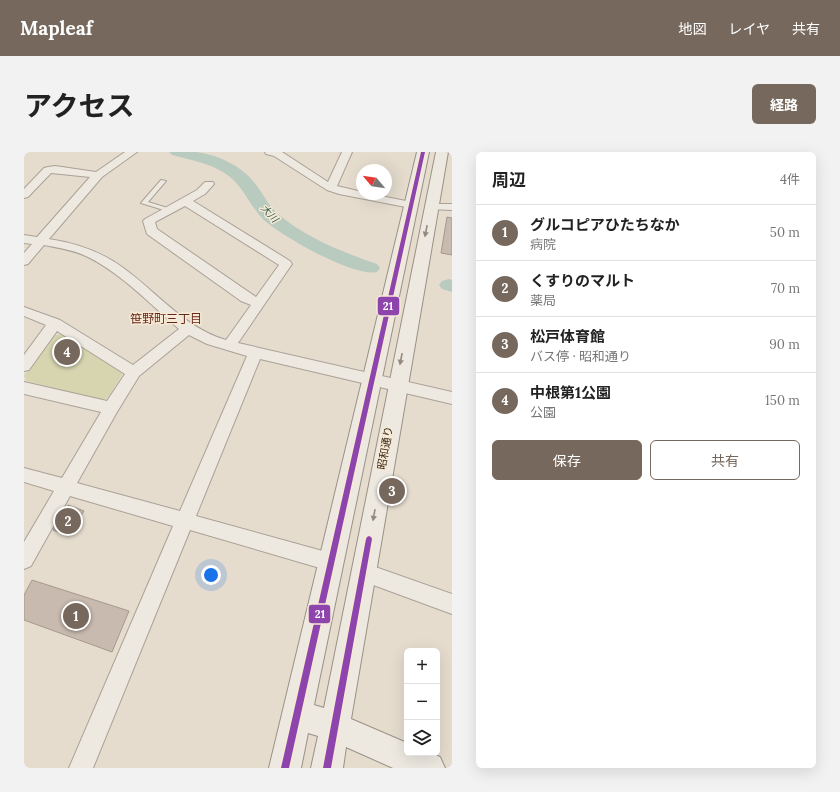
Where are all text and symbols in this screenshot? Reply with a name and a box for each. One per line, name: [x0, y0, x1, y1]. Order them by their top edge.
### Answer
text: Mapleaf: [20, 16, 93, 40]
text: 地図: [678, 20, 706, 38]
text: レイヤ: [728, 20, 770, 38]
text: 共有: [792, 20, 820, 38]
button: 経路: [752, 84, 816, 124]
text: アクセス: [24, 88, 135, 124]
north arrow: [356, 164, 392, 200]
text: 周辺: [492, 169, 526, 191]
text: 4件: [780, 171, 800, 188]
water label: 大川: [258, 202, 282, 226]
text: グルコピアひたちなか: [530, 215, 680, 234]
text: 1: [502, 224, 508, 241]
text: 50 m: [770, 224, 800, 241]
one-way arrow: [423, 225, 429, 238]
text: 病院: [530, 236, 556, 253]
text: くすりのマルト: [530, 271, 635, 290]
text: 2: [502, 280, 508, 297]
text: 70 m: [771, 280, 800, 297]
text: 薬局: [530, 292, 556, 309]
line badge: 21: [377, 296, 400, 316]
text: 21: [383, 299, 394, 313]
district label: 笹野町三丁目: [130, 311, 202, 326]
text: 松戸体育館: [530, 327, 605, 346]
text: 3: [501, 336, 509, 353]
text: 90 m: [769, 336, 800, 353]
pin: 4: [54, 337, 80, 367]
text: バス停 · 昭和通り: [530, 348, 631, 365]
one-way arrow: [398, 353, 404, 365]
text: 中根第1公園: [530, 383, 611, 402]
text: 4: [501, 392, 509, 409]
text: 150 m: [765, 392, 800, 409]
text: 公園: [530, 404, 556, 421]
street label: 昭和通り: [374, 425, 396, 471]
button: 保存: [492, 440, 642, 480]
button: 共有: [650, 440, 800, 480]
pin: 3: [379, 476, 405, 506]
pin: 2: [55, 506, 81, 536]
one-way arrow: [370, 509, 376, 521]
your location: [201, 565, 221, 585]
pin: 1: [63, 601, 89, 631]
line badge: 21: [308, 604, 331, 624]
text: 21: [315, 607, 326, 621]
map controls: [404, 648, 440, 756]
button: +: [404, 648, 440, 684]
button: −: [404, 684, 440, 720]
button: layers: [404, 720, 440, 756]

